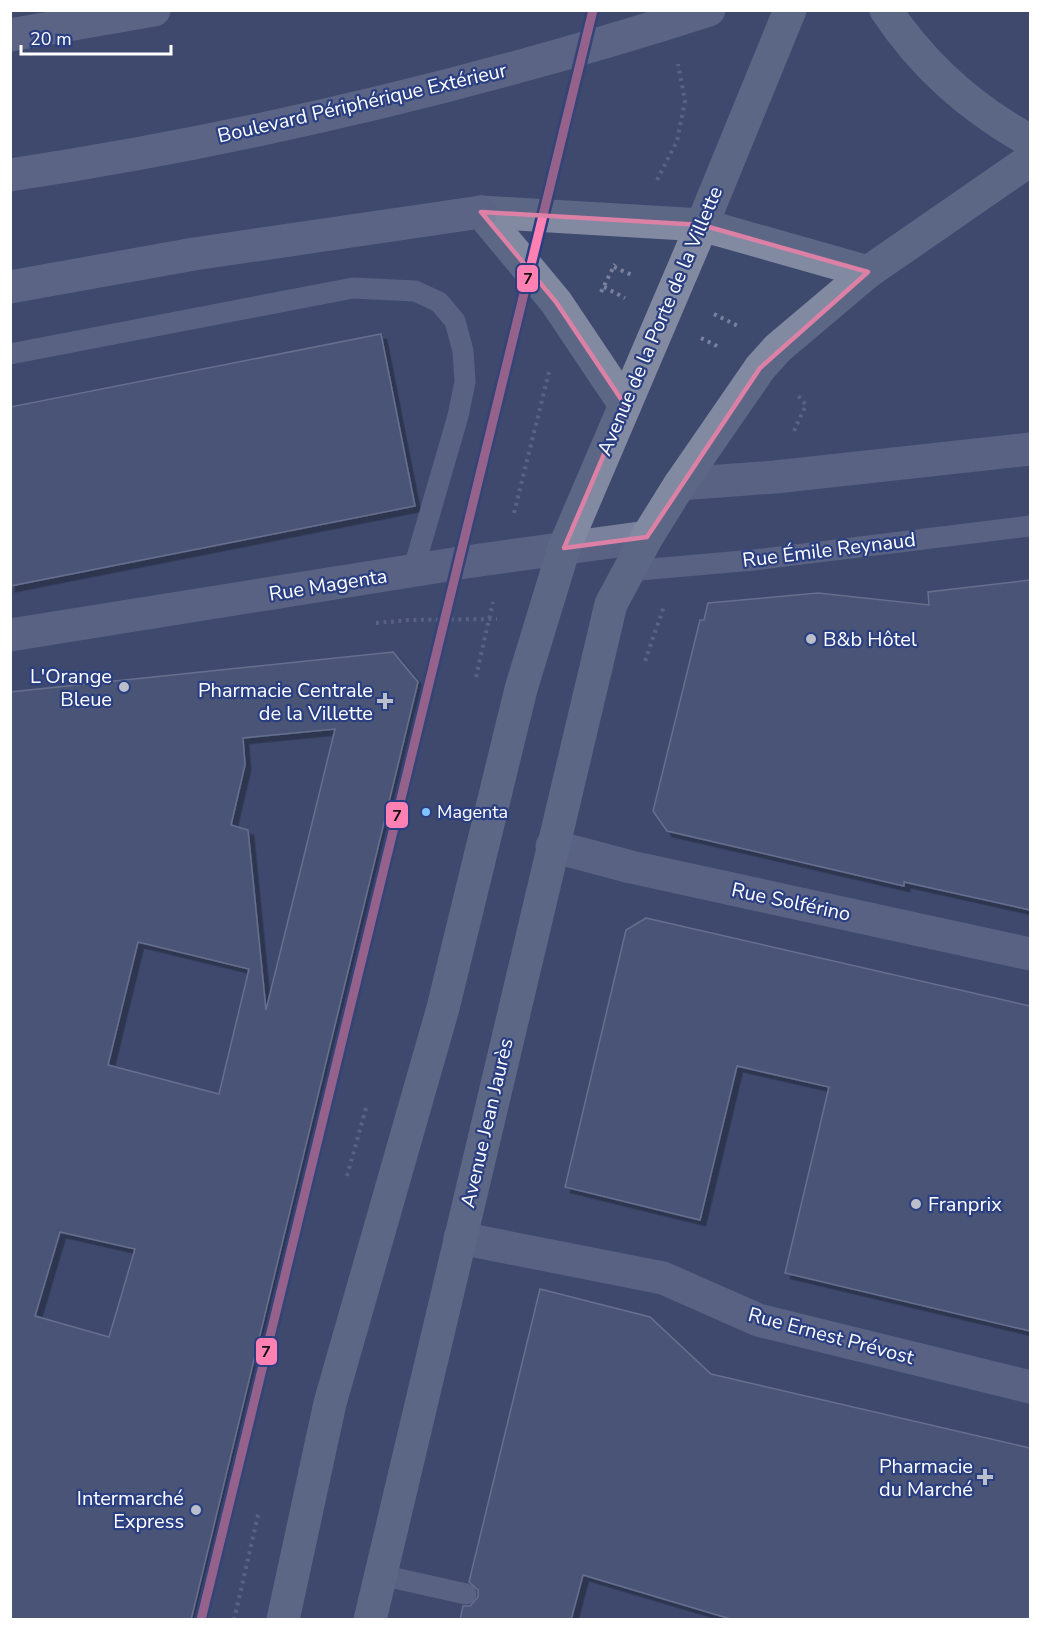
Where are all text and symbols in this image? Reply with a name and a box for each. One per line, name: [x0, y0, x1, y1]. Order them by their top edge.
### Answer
scale bar: [21, 18, 171, 56]
text: 20 m: [30, 27, 72, 51]
street label: Boulevard Périphérique Extérieur: [215, 57, 509, 149]
street label: Avenue de la Porte de la Villette: [591, 182, 729, 460]
line badge: 7: [516, 264, 539, 293]
text: 7: [523, 268, 533, 290]
street label: Rue Émile Reynaud: [741, 526, 917, 574]
street label: Rue Magenta: [267, 562, 389, 608]
place label: B&b Hôtel: [823, 626, 917, 653]
marker: B&b Hôtel: [804, 632, 818, 646]
place label: L'Orange Bleue: [30, 663, 112, 713]
place label: Pharmacie Centrale de la Villette: [198, 677, 373, 727]
marker: L'Orange Bleue: [117, 680, 131, 694]
marker: Pharmacie Centrale de la Villette: [378, 694, 392, 708]
place label: Magenta: [437, 800, 508, 824]
line badge: 7: [385, 801, 409, 829]
text: 7: [392, 805, 402, 827]
marker: Magenta: [420, 806, 432, 818]
street label: Rue Solférino: [729, 876, 853, 928]
street label: Avenue Jean Jaurès: [454, 1036, 520, 1210]
place label: Franprix: [928, 1191, 1002, 1218]
marker: Franprix: [909, 1197, 923, 1211]
street label: Rue Ernest Prévost: [745, 1301, 918, 1371]
line badge: 7: [255, 1337, 278, 1366]
text: 7: [261, 1341, 271, 1363]
place label: Pharmacie du Marché: [879, 1453, 973, 1503]
marker: Pharmacie du Marché: [978, 1470, 992, 1484]
place label: Intermarché Express: [77, 1485, 184, 1535]
marker: Intermarché Express: [189, 1503, 203, 1517]

